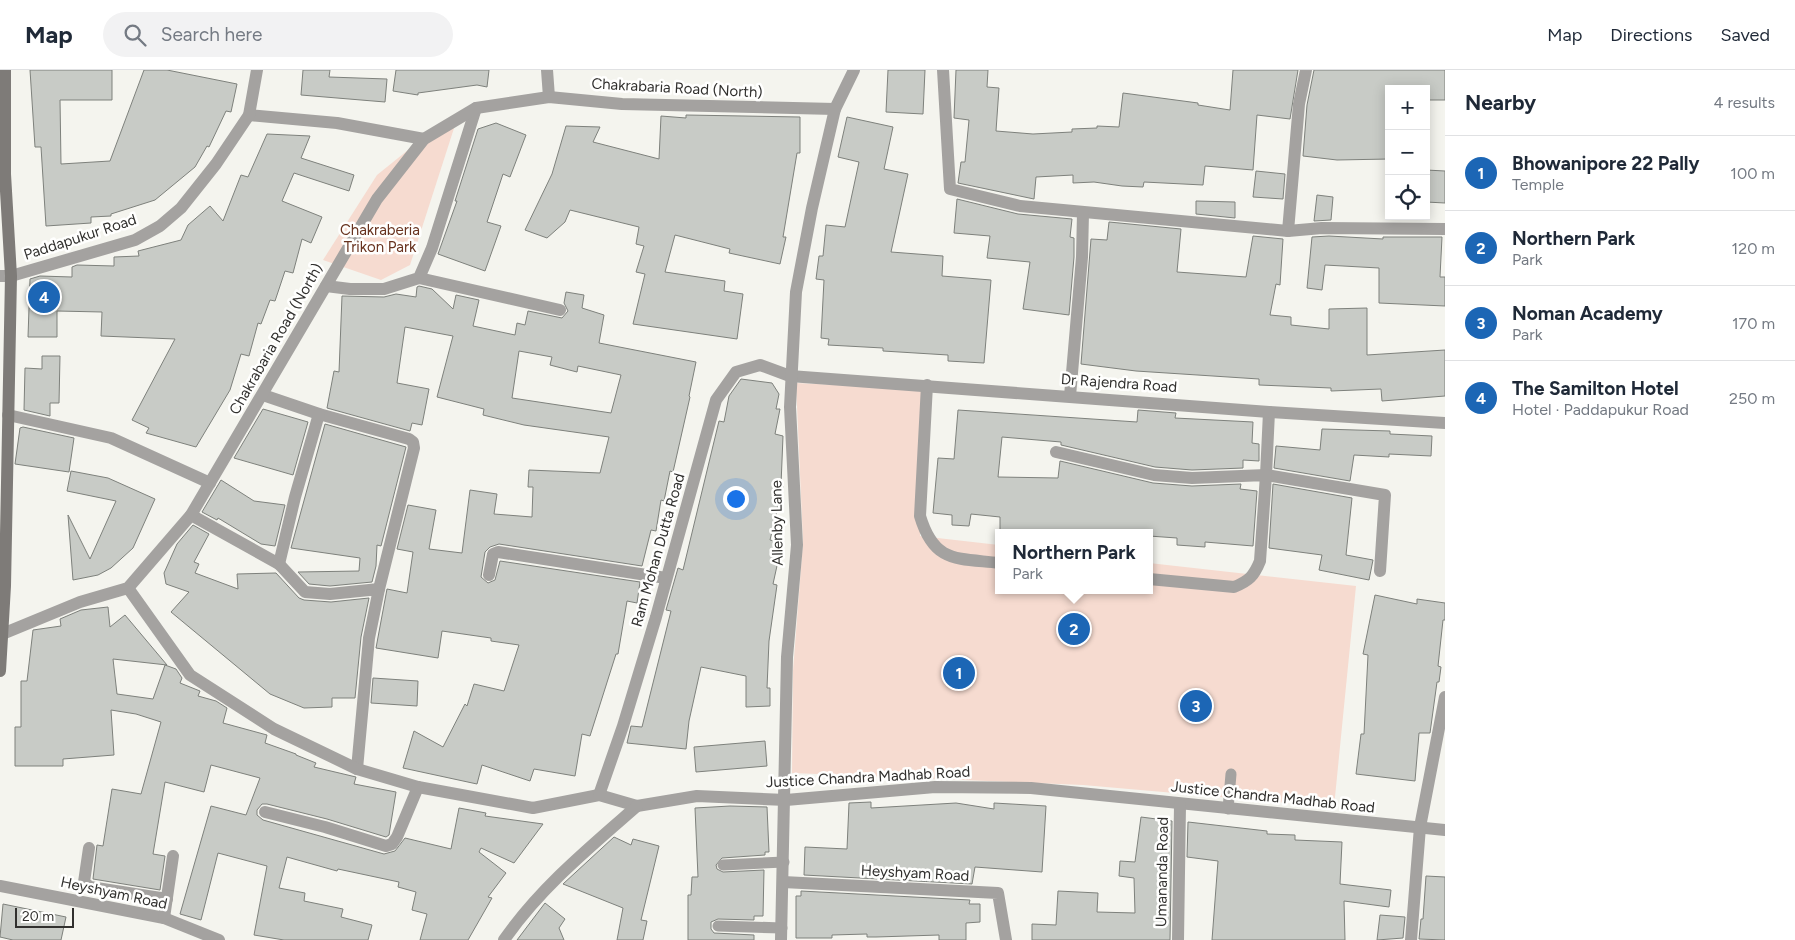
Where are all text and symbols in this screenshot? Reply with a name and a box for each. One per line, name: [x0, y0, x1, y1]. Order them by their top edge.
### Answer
search box: [103, 12, 453, 57]
text: Map: [25, 20, 73, 49]
icon: search: [121, 21, 149, 49]
text: Search here: [161, 23, 262, 46]
text: Map: [1547, 24, 1582, 46]
text: Directions: [1610, 24, 1692, 46]
text: Saved: [1720, 24, 1770, 46]
street label: Chakrabaria Road (North): [591, 75, 763, 101]
map controls: [1385, 85, 1430, 220]
button: +: [1385, 85, 1430, 130]
text: Nearby: [1465, 90, 1536, 115]
text: 4 results: [1714, 93, 1775, 112]
button: −: [1385, 130, 1430, 175]
text: Bhowanipore 22 Pally: [1512, 152, 1699, 175]
text: 1: [1478, 164, 1484, 183]
text: 100 m: [1730, 164, 1775, 183]
button: locate: [1385, 175, 1430, 220]
text: Temple: [1512, 175, 1564, 194]
street label: Paddapukur Road: [21, 210, 139, 264]
park label: Chakraberia Trikon Park: [340, 221, 420, 256]
text: Northern Park: [1512, 227, 1635, 250]
text: 2: [1476, 239, 1486, 258]
text: 120 m: [1732, 239, 1775, 258]
text: Park: [1512, 250, 1542, 269]
street label: Chakrabaria Road (North): [225, 260, 327, 418]
pin: 4: [28, 278, 60, 316]
text: Noman Academy: [1512, 302, 1663, 325]
text: 3: [1477, 314, 1485, 333]
text: 170 m: [1732, 314, 1775, 333]
text: Park: [1512, 325, 1542, 344]
street label: Dr Rajendra Road: [1060, 370, 1178, 396]
text: The Samilton Hotel: [1512, 377, 1679, 400]
text: 4: [1476, 389, 1486, 408]
text: 250 m: [1729, 389, 1775, 408]
text: Hotel · Paddapukur Road: [1512, 400, 1689, 419]
street label: Ram Mohan Dutta Road: [627, 471, 689, 629]
street label: Allenby Lane: [767, 480, 787, 566]
your location: [723, 486, 749, 512]
popup: [995, 529, 1153, 594]
text: Northern Park: [1012, 541, 1136, 564]
text: Park: [1012, 564, 1043, 583]
pin: 2: [1058, 610, 1090, 648]
pin: 1: [943, 654, 975, 692]
pin: 3: [1180, 687, 1212, 725]
street label: Justice Chandra Madhab Road: [765, 763, 971, 791]
street label: Justice Chandra Madhab Road: [1170, 777, 1376, 817]
street label: Umananda Road: [1152, 817, 1172, 927]
street label: Heyshyam Road: [860, 861, 970, 885]
street label: Heyshyam Road: [59, 873, 169, 913]
scale bar: [15, 905, 74, 928]
text: 20 m: [22, 908, 54, 925]

